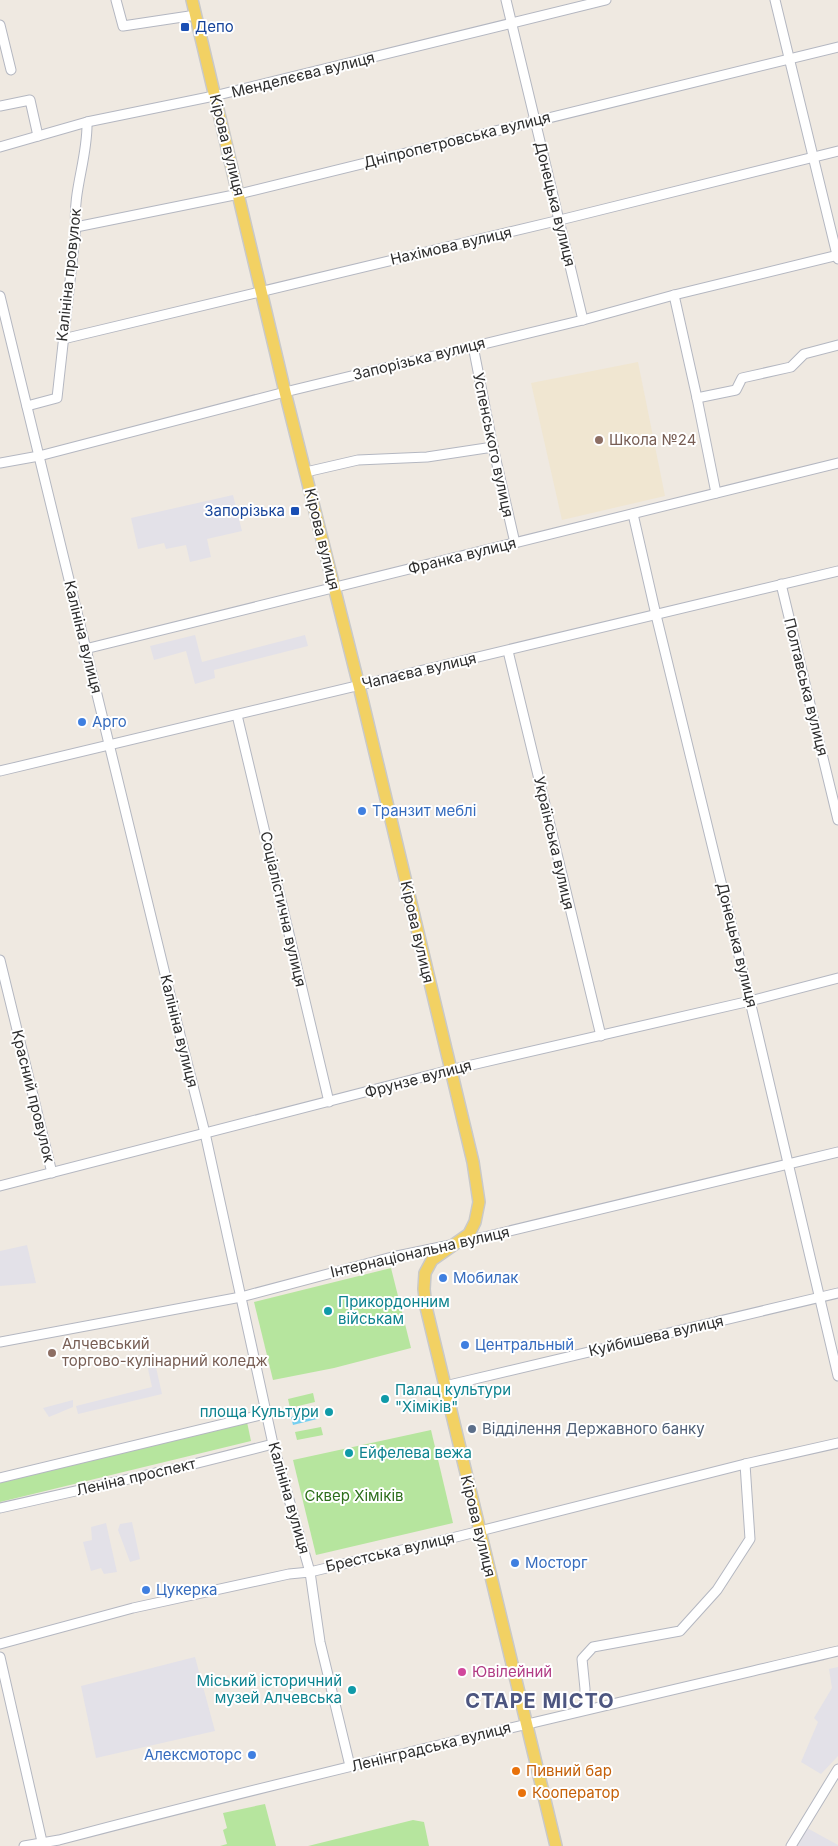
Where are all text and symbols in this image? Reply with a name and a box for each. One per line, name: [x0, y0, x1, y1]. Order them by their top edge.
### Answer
place label: Депо: [195, 17, 234, 36]
marker: Депо: [179, 21, 191, 33]
street label: Менделєєва вулиця: [229, 48, 377, 102]
street label: Кірова вулиця: [206, 92, 249, 198]
street label: Дніпропетровська вулиця: [361, 107, 552, 172]
street label: Донецька вулиця: [531, 139, 580, 268]
street label: Калініна провулок: [52, 207, 85, 342]
street label: Нахімова вулиця: [388, 222, 513, 269]
street label: Запорізька вулиця: [351, 333, 487, 384]
street label: Успенського вулиця: [469, 371, 518, 519]
place label: Школа №24: [609, 430, 696, 449]
marker: Школа №24: [593, 434, 605, 446]
street label: Кірова вулиця: [301, 486, 344, 592]
place label: Запорізька: [204, 501, 285, 520]
marker: Запорізька: [289, 505, 301, 517]
street label: Франка вулиця: [406, 533, 518, 578]
street label: Калініна вулиця: [60, 578, 107, 695]
street label: Полтавська вулиця: [780, 616, 833, 758]
street label: Чапаєва вулиця: [360, 648, 478, 693]
place label: Арго: [92, 712, 127, 731]
marker: Арго: [76, 716, 88, 728]
street label: Українська вулиця: [530, 774, 579, 911]
place label: Транзит меблі: [372, 801, 476, 820]
marker: Транзит меблі: [356, 805, 368, 817]
street label: Соціалістична вулиця: [256, 829, 311, 989]
street label: Кірова вулиця: [397, 879, 438, 985]
street label: Донецька вулиця: [713, 880, 762, 1009]
street label: Калініна вулиця: [156, 972, 203, 1089]
street label: Красний провулок: [8, 1028, 59, 1164]
street label: Фрунзе вулиця: [362, 1055, 473, 1102]
street label: Інтернаціональна вулиця: [328, 1222, 511, 1281]
place label: Мобилак: [453, 1268, 518, 1287]
marker: Мобилак: [437, 1272, 449, 1284]
place label: Прикордонним військам: [338, 1292, 450, 1328]
marker: Прикордонним військам: [322, 1305, 334, 1317]
street label: Куйбишева вулиця: [587, 1311, 725, 1360]
place label: Алчевський торгово-кулінарний коледж: [62, 1334, 268, 1370]
place label: Центральный: [475, 1335, 574, 1354]
marker: Центральный: [459, 1339, 471, 1351]
marker: Алчевський торгово-кулінарний коледж: [46, 1347, 58, 1359]
place label: Палац культури "Хіміків": [395, 1380, 511, 1416]
marker: Палац культури "Хіміків": [379, 1393, 391, 1405]
place label: площа Культури: [200, 1402, 319, 1421]
marker: площа Культури: [323, 1406, 335, 1418]
place label: Відділення Державного банку: [482, 1419, 705, 1438]
marker: Відділення Державного банку: [466, 1423, 478, 1435]
street label: Калініна вулиця: [264, 1440, 315, 1556]
place label: Ейфелева вежа: [359, 1443, 472, 1462]
marker: Ейфелева вежа: [343, 1447, 355, 1459]
street label: Леніна проспект: [74, 1454, 198, 1500]
street label: Кірова вулиця: [457, 1473, 500, 1579]
park label: Сквер Хіміків: [305, 1486, 404, 1505]
street label: Брестська вулиця: [324, 1527, 456, 1576]
place label: Мосторг: [525, 1553, 588, 1572]
marker: Мосторг: [509, 1557, 521, 1569]
place label: Цукерка: [156, 1580, 218, 1599]
marker: Цукерка: [140, 1584, 152, 1596]
place label: Ювілейний: [472, 1662, 552, 1681]
marker: Ювілейний: [456, 1666, 468, 1678]
place label: Міський історичний музей Алчевська: [197, 1671, 342, 1707]
marker: Міський історичний музей Алчевська: [346, 1684, 358, 1696]
district label: СТАРЕ МІСТО: [465, 1689, 615, 1713]
street label: Ленінградська вулиця: [349, 1717, 513, 1776]
place label: Алексмоторс: [144, 1745, 242, 1764]
marker: Алексмоторс: [246, 1749, 258, 1761]
place label: Пивний бар: [526, 1761, 612, 1780]
marker: Пивний бар: [510, 1765, 522, 1777]
place label: Кооператор: [532, 1783, 620, 1802]
marker: Кооператор: [516, 1787, 528, 1799]

